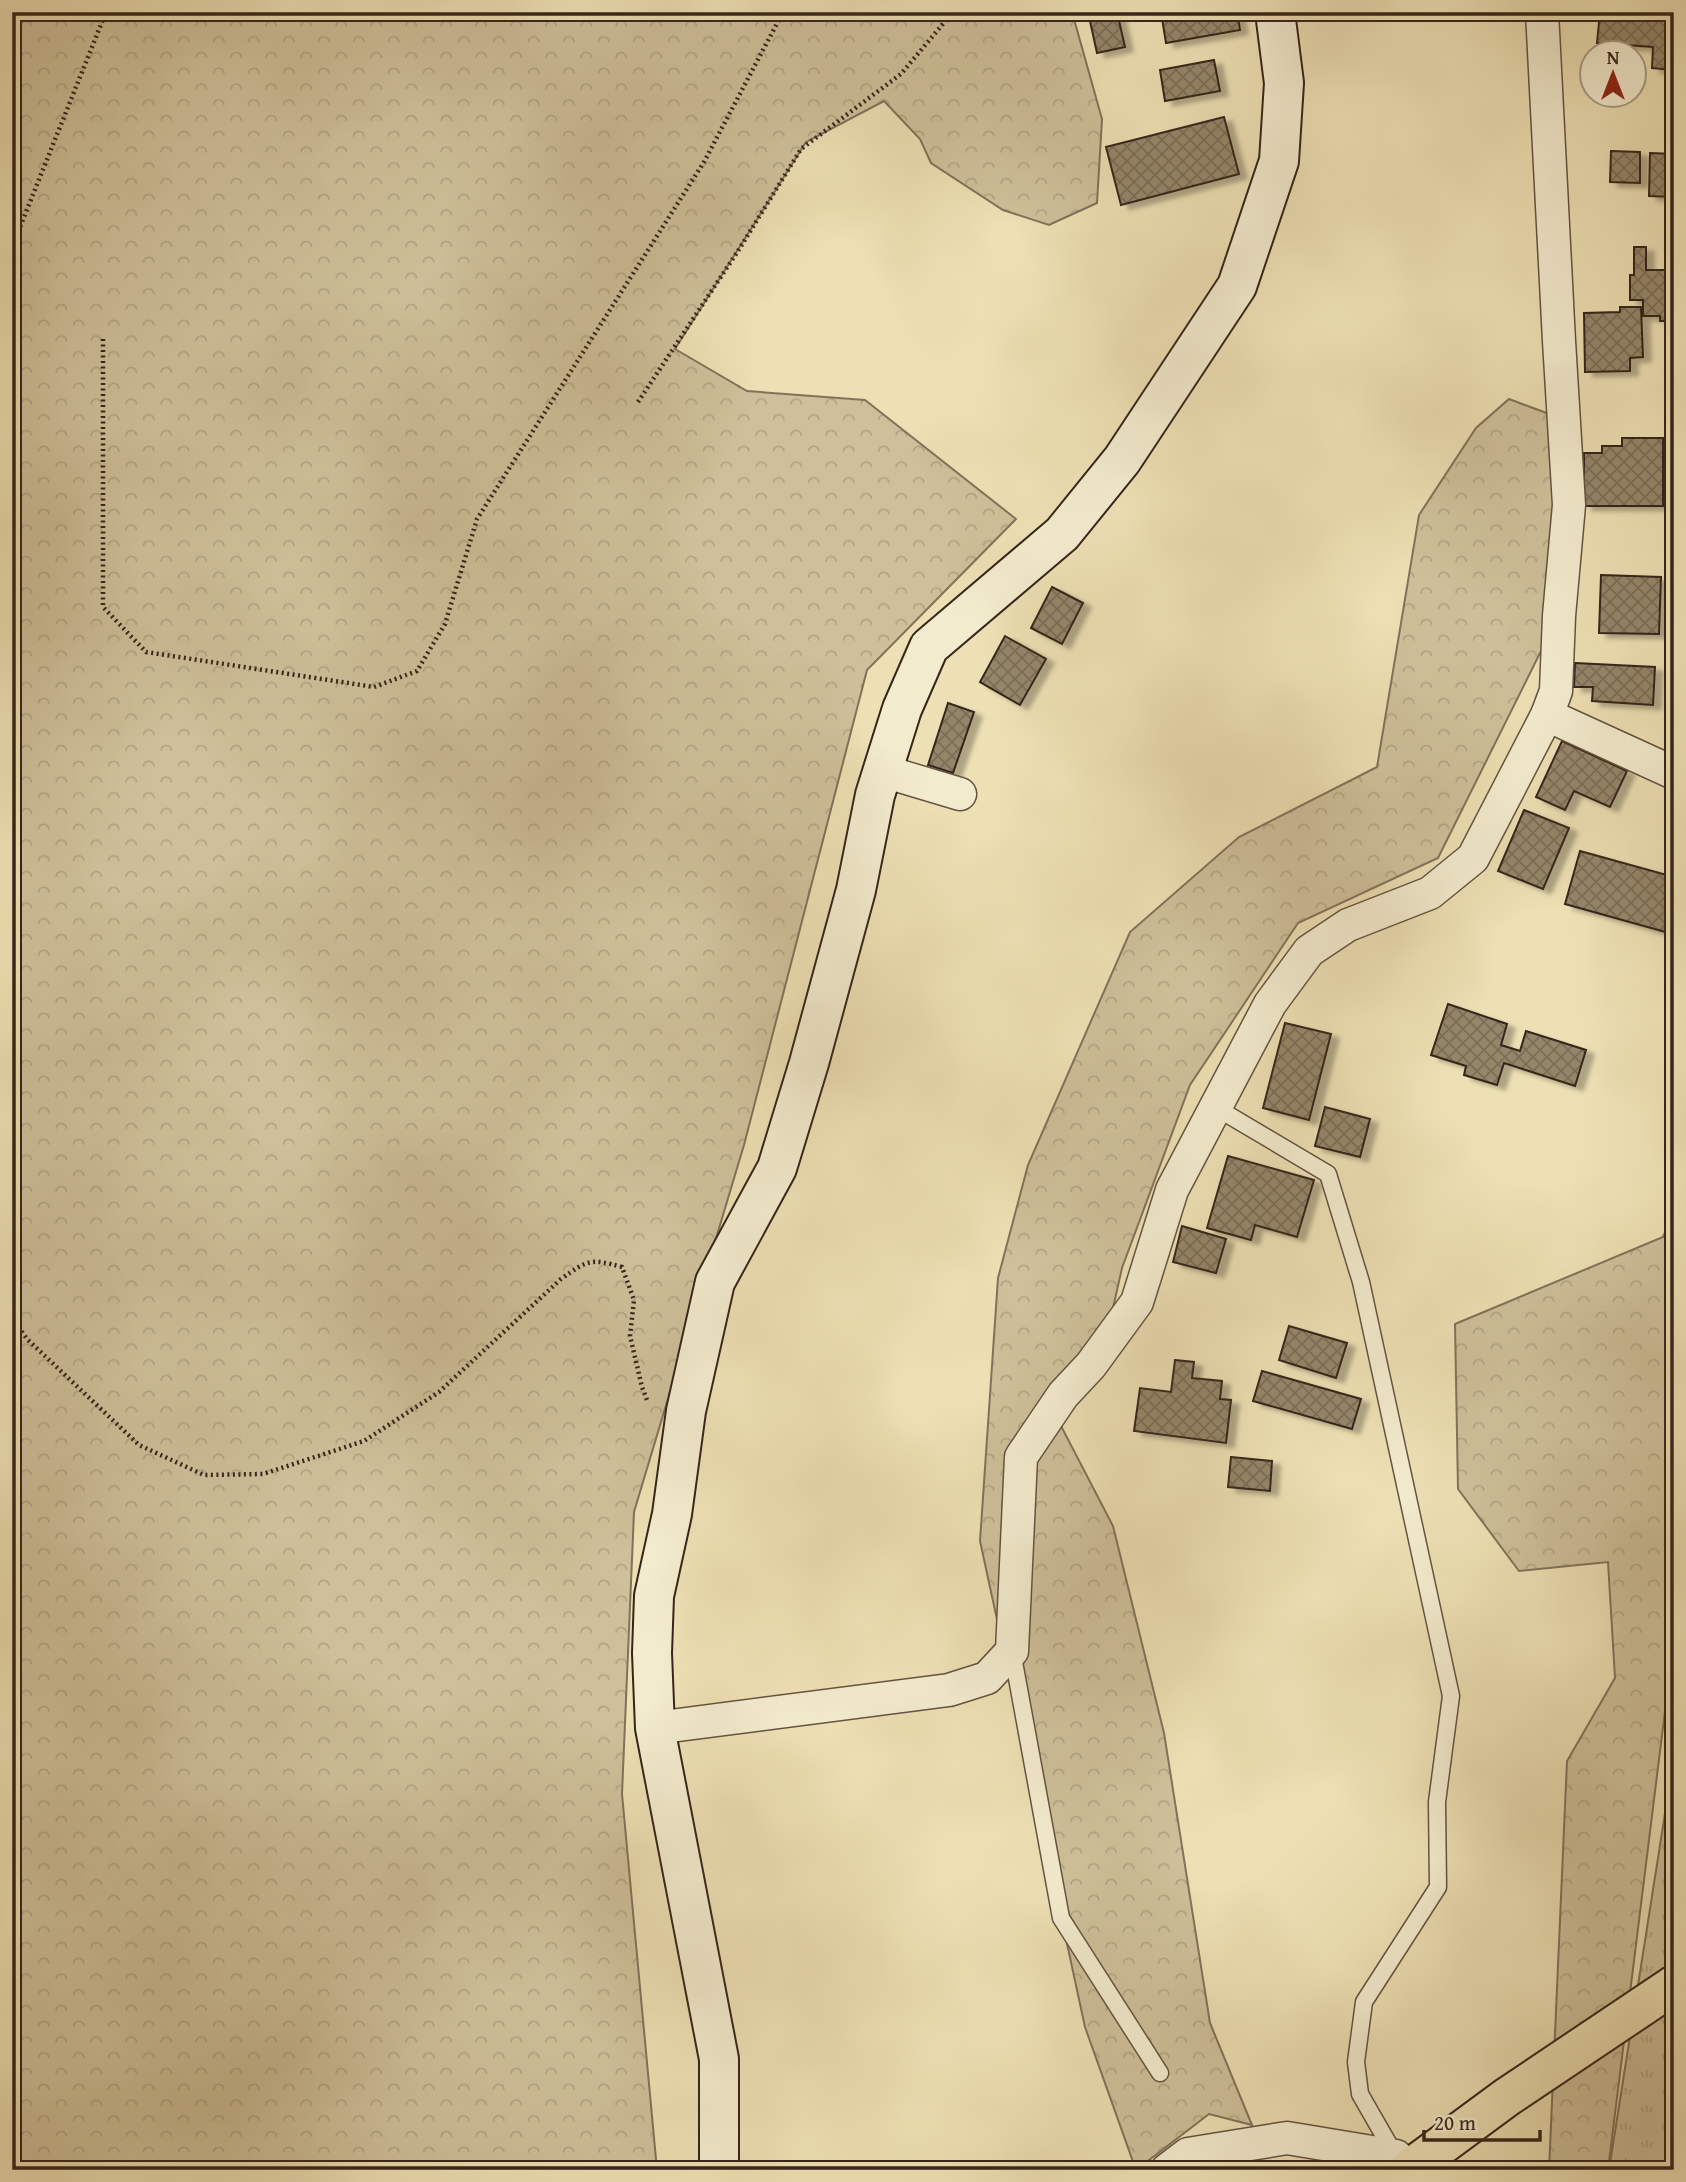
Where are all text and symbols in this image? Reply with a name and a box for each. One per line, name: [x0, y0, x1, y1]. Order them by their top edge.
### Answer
north arrow: [1578, 38, 1648, 108]
text: N: [1607, 43, 1620, 71]
scale bar: [1424, 2098, 1539, 2142]
text: 20 m: [1434, 2107, 1476, 2138]

